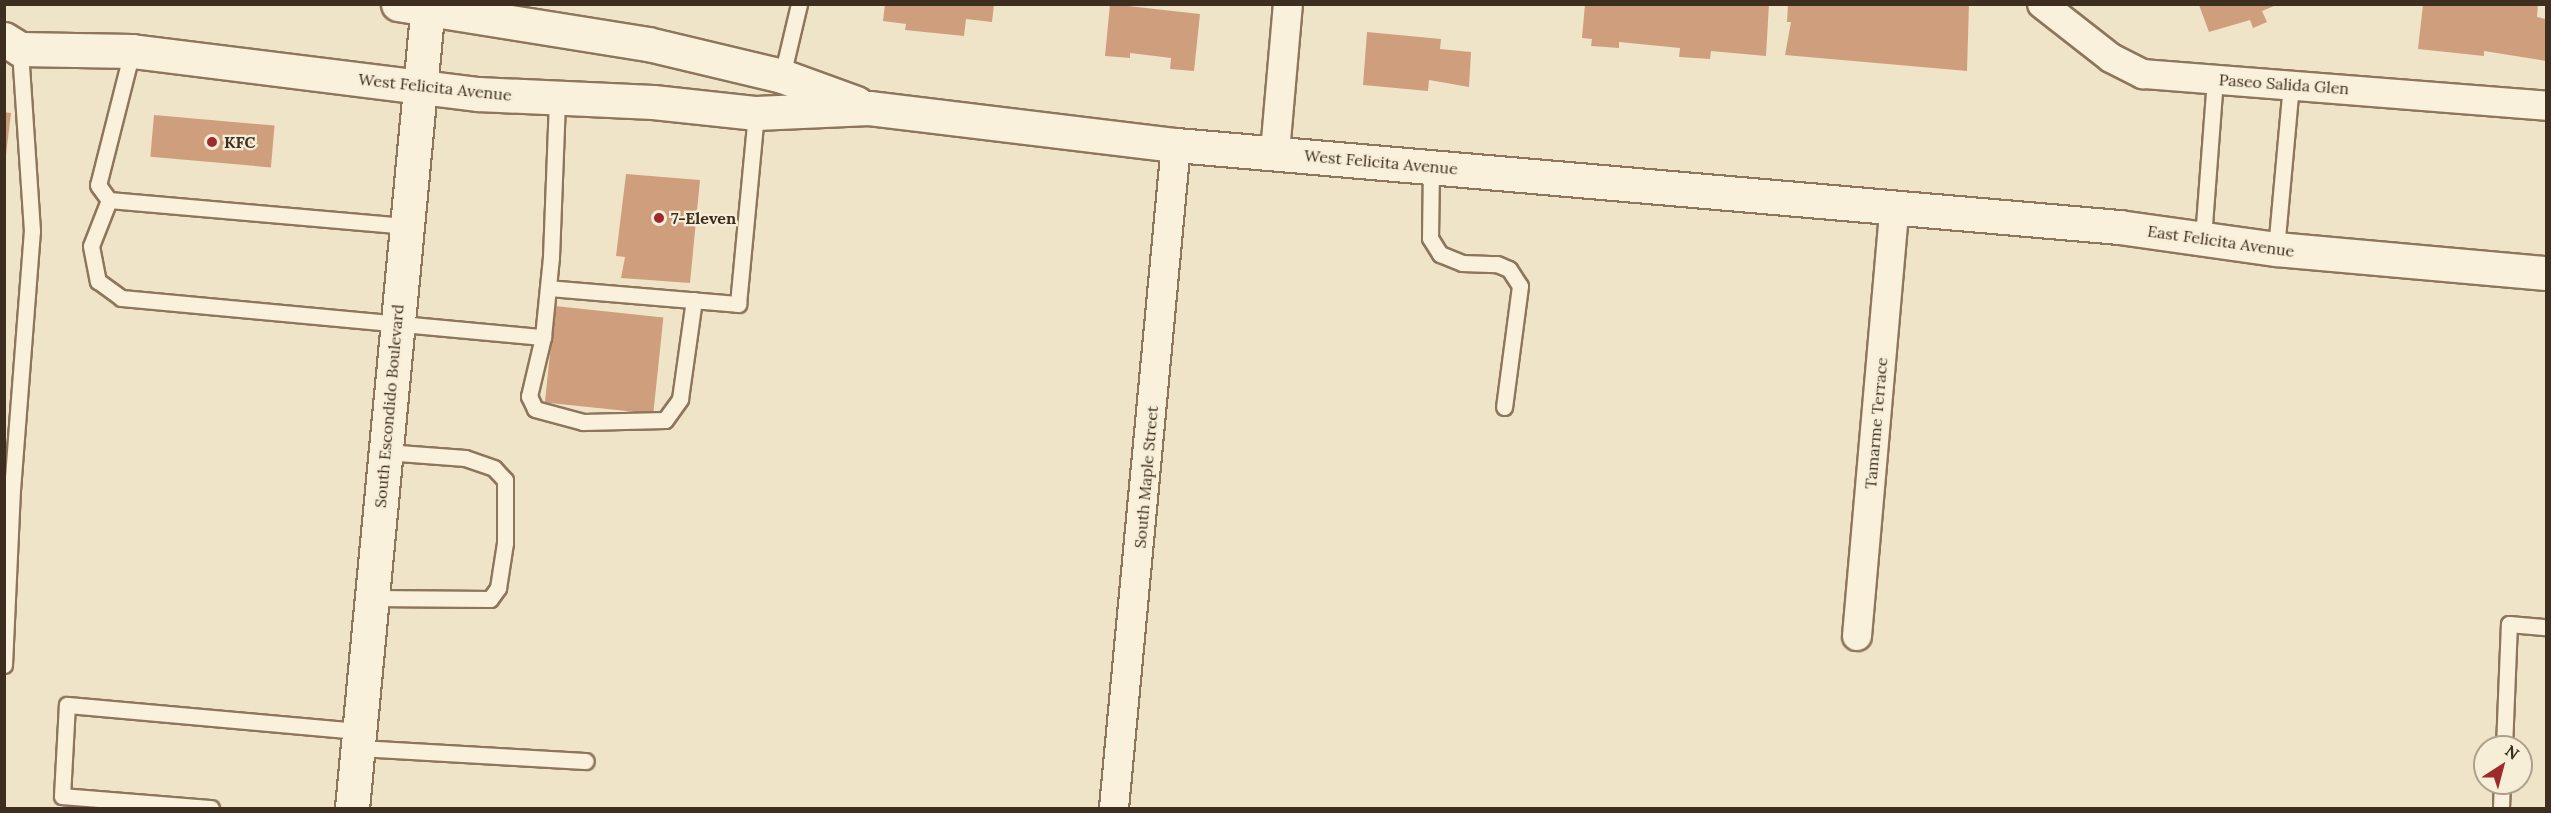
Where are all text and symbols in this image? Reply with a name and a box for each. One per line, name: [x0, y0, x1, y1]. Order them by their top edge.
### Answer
street label: West Felicita Avenue: [357, 69, 513, 105]
street label: Paseo Salida Glen: [2218, 70, 2350, 98]
place label: KFC: [224, 132, 256, 152]
marker: KFC: [205, 135, 219, 149]
street label: West Felicita Avenue: [1303, 146, 1459, 178]
place label: 7-Eleven: [671, 208, 736, 228]
marker: 7-Eleven: [652, 211, 666, 225]
street label: East Felicita Avenue: [2146, 221, 2296, 261]
street label: South Escondido Boulevard: [371, 303, 407, 509]
street label: Tamarme Terrace: [1861, 356, 1891, 490]
street label: South Maple Street: [1130, 405, 1162, 549]
north arrow: [2473, 735, 2533, 795]
text: N: [2502, 740, 2523, 764]

